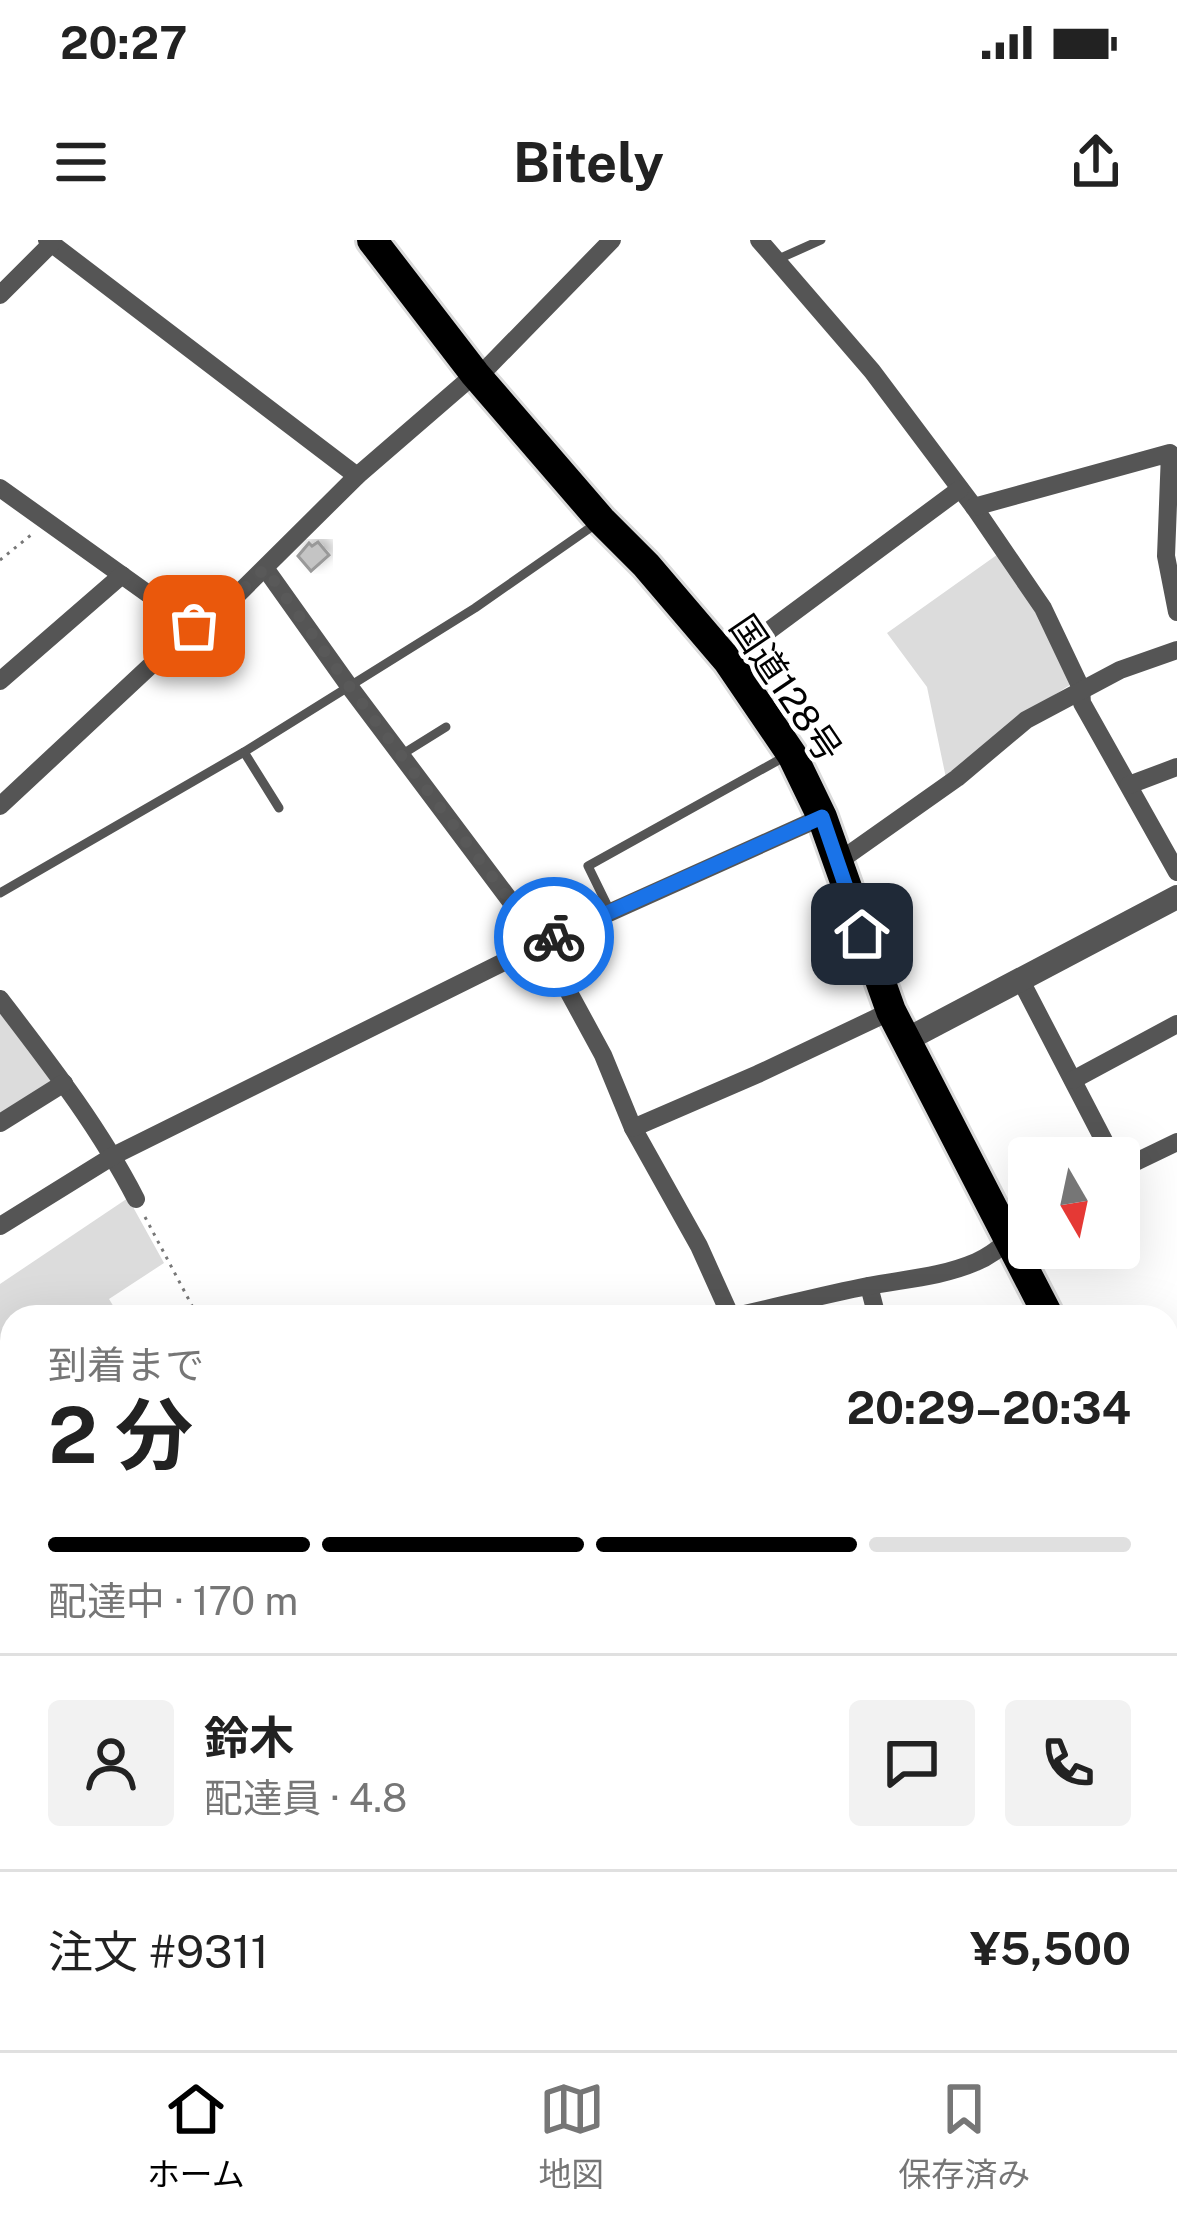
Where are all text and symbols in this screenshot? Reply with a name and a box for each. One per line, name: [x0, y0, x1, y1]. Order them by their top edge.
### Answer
text: 20:27: [60, 16, 187, 69]
icon: menu: [48, 129, 114, 195]
icon: share: [1063, 129, 1129, 195]
text: Bitely: [513, 131, 664, 194]
pin: [143, 575, 245, 677]
icon: bag: [161, 593, 227, 659]
street label: 国道128号: [722, 607, 850, 769]
courier: [494, 877, 614, 997]
pin: [811, 883, 913, 985]
icon: home: [829, 901, 895, 967]
icon: bike: [521, 904, 587, 970]
north arrow: [1008, 1137, 1140, 1269]
map controls: [1008, 1137, 1140, 1269]
text: 到着まで: [48, 1342, 204, 1388]
text: 20:29–20:34: [847, 1381, 1131, 1434]
text: 2 分: [48, 1389, 193, 1481]
text: 配達中 · 170 m: [48, 1578, 298, 1624]
button: person: [48, 1700, 174, 1826]
button: chat: [849, 1700, 975, 1826]
button: phone: [1005, 1700, 1131, 1826]
text: 鈴木: [204, 1711, 294, 1764]
text: 配達員 · 4.8: [204, 1775, 407, 1821]
text: ¥5,500: [970, 1922, 1131, 1975]
text: 注文 #9311: [48, 1925, 269, 1978]
tab: ホーム: [147, 2076, 245, 2196]
tab: 地図: [539, 2076, 605, 2196]
tab: 保存済み: [898, 2076, 1030, 2196]

